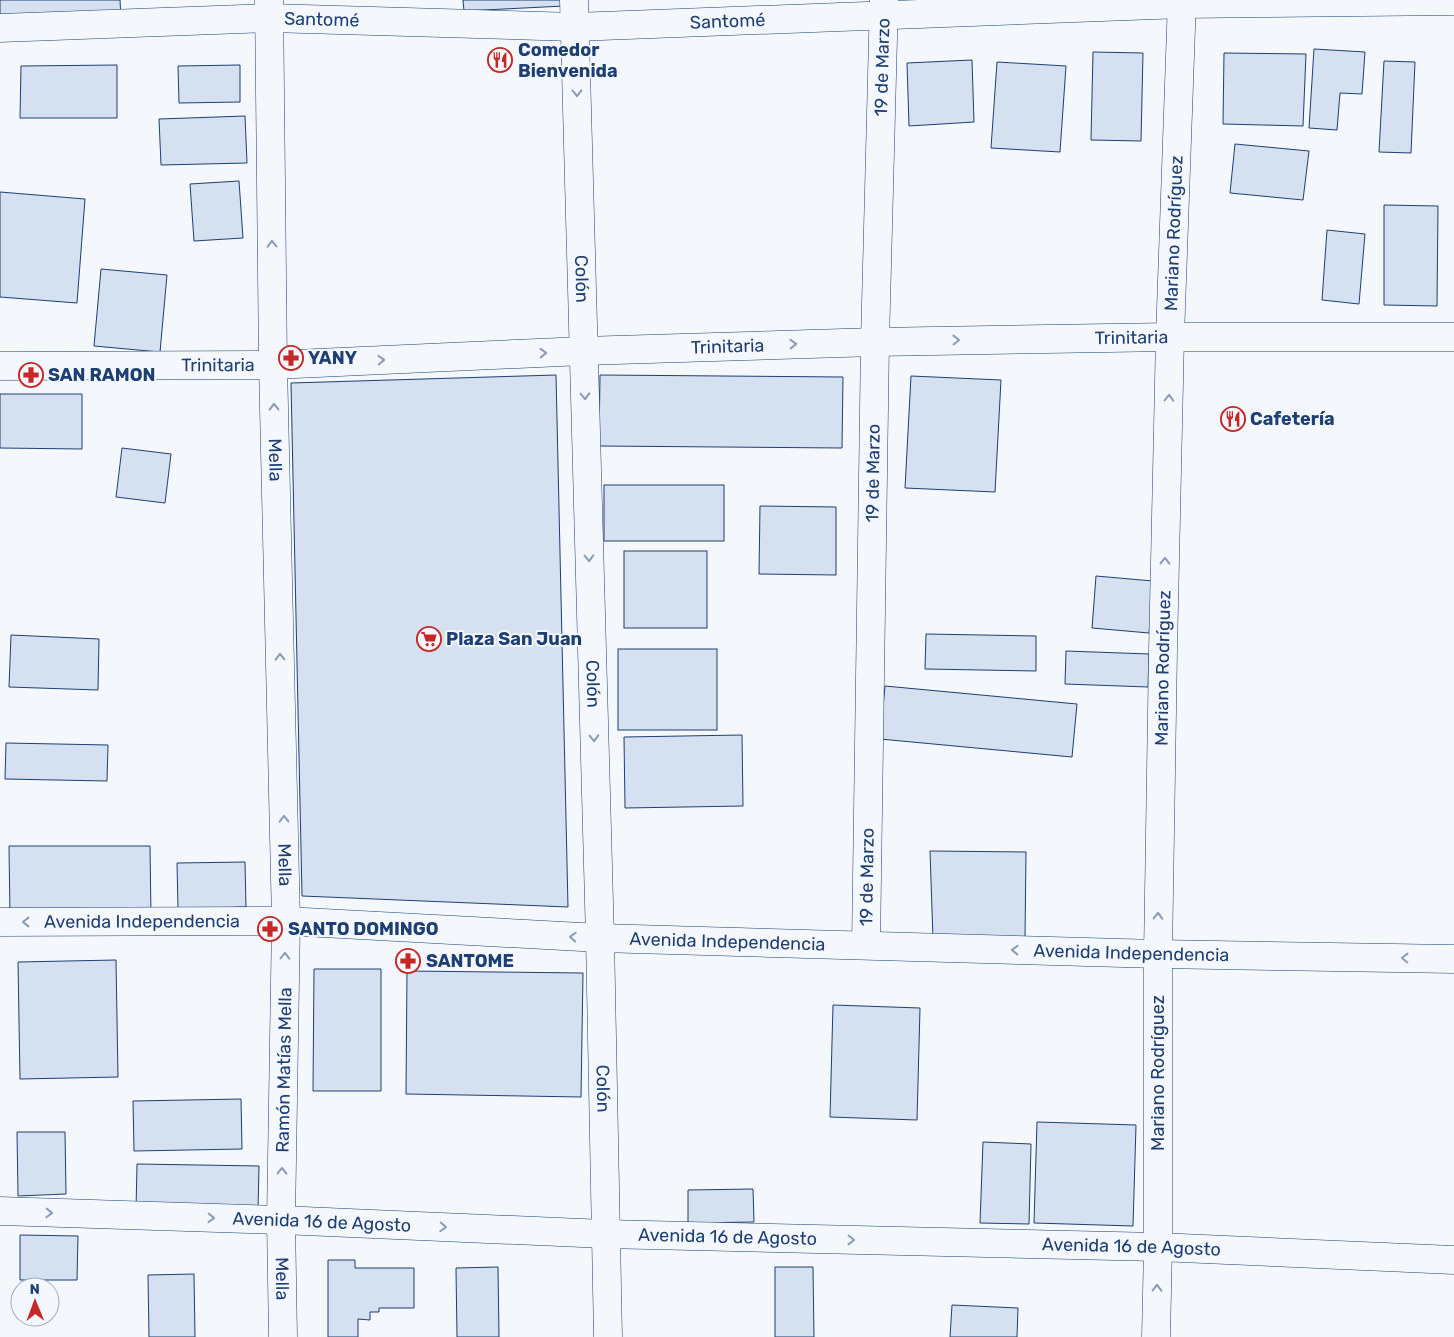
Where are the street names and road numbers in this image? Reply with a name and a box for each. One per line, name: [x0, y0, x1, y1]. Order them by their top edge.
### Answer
street label: Santomé: [284, 7, 360, 32]
street label: Santomé: [689, 9, 766, 34]
street label: 19 de Marzo: [870, 18, 895, 117]
street label: Mariano Rodríguez: [1160, 155, 1187, 311]
street label: Colón: [570, 255, 593, 303]
street label: Trinitaria: [1095, 326, 1168, 349]
street label: Trinitaria: [691, 334, 765, 359]
street label: Trinitaria: [181, 354, 255, 376]
street label: 19 de Marzo: [861, 424, 885, 522]
street label: Mella: [264, 438, 287, 482]
street label: Mariano Rodríguez: [1150, 590, 1175, 746]
street label: Colón: [581, 659, 605, 708]
street label: 19 de Marzo: [855, 828, 879, 926]
street label: Mella: [273, 843, 296, 887]
street label: Avenida Independencia: [44, 910, 240, 933]
street label: Avenida Independencia: [629, 928, 826, 955]
street label: Avenida Independencia: [1033, 939, 1229, 966]
street label: Ramón Matías Mella: [272, 987, 296, 1153]
street label: Mariano Rodríguez: [1147, 995, 1169, 1151]
street label: Colón: [592, 1064, 614, 1113]
street label: Avenida 16 de Agosto: [232, 1207, 412, 1237]
street label: Avenida 16 de Agosto: [638, 1224, 817, 1250]
street label: Avenida 16 de Agosto: [1042, 1233, 1221, 1261]
street label: Mella: [271, 1257, 293, 1300]

